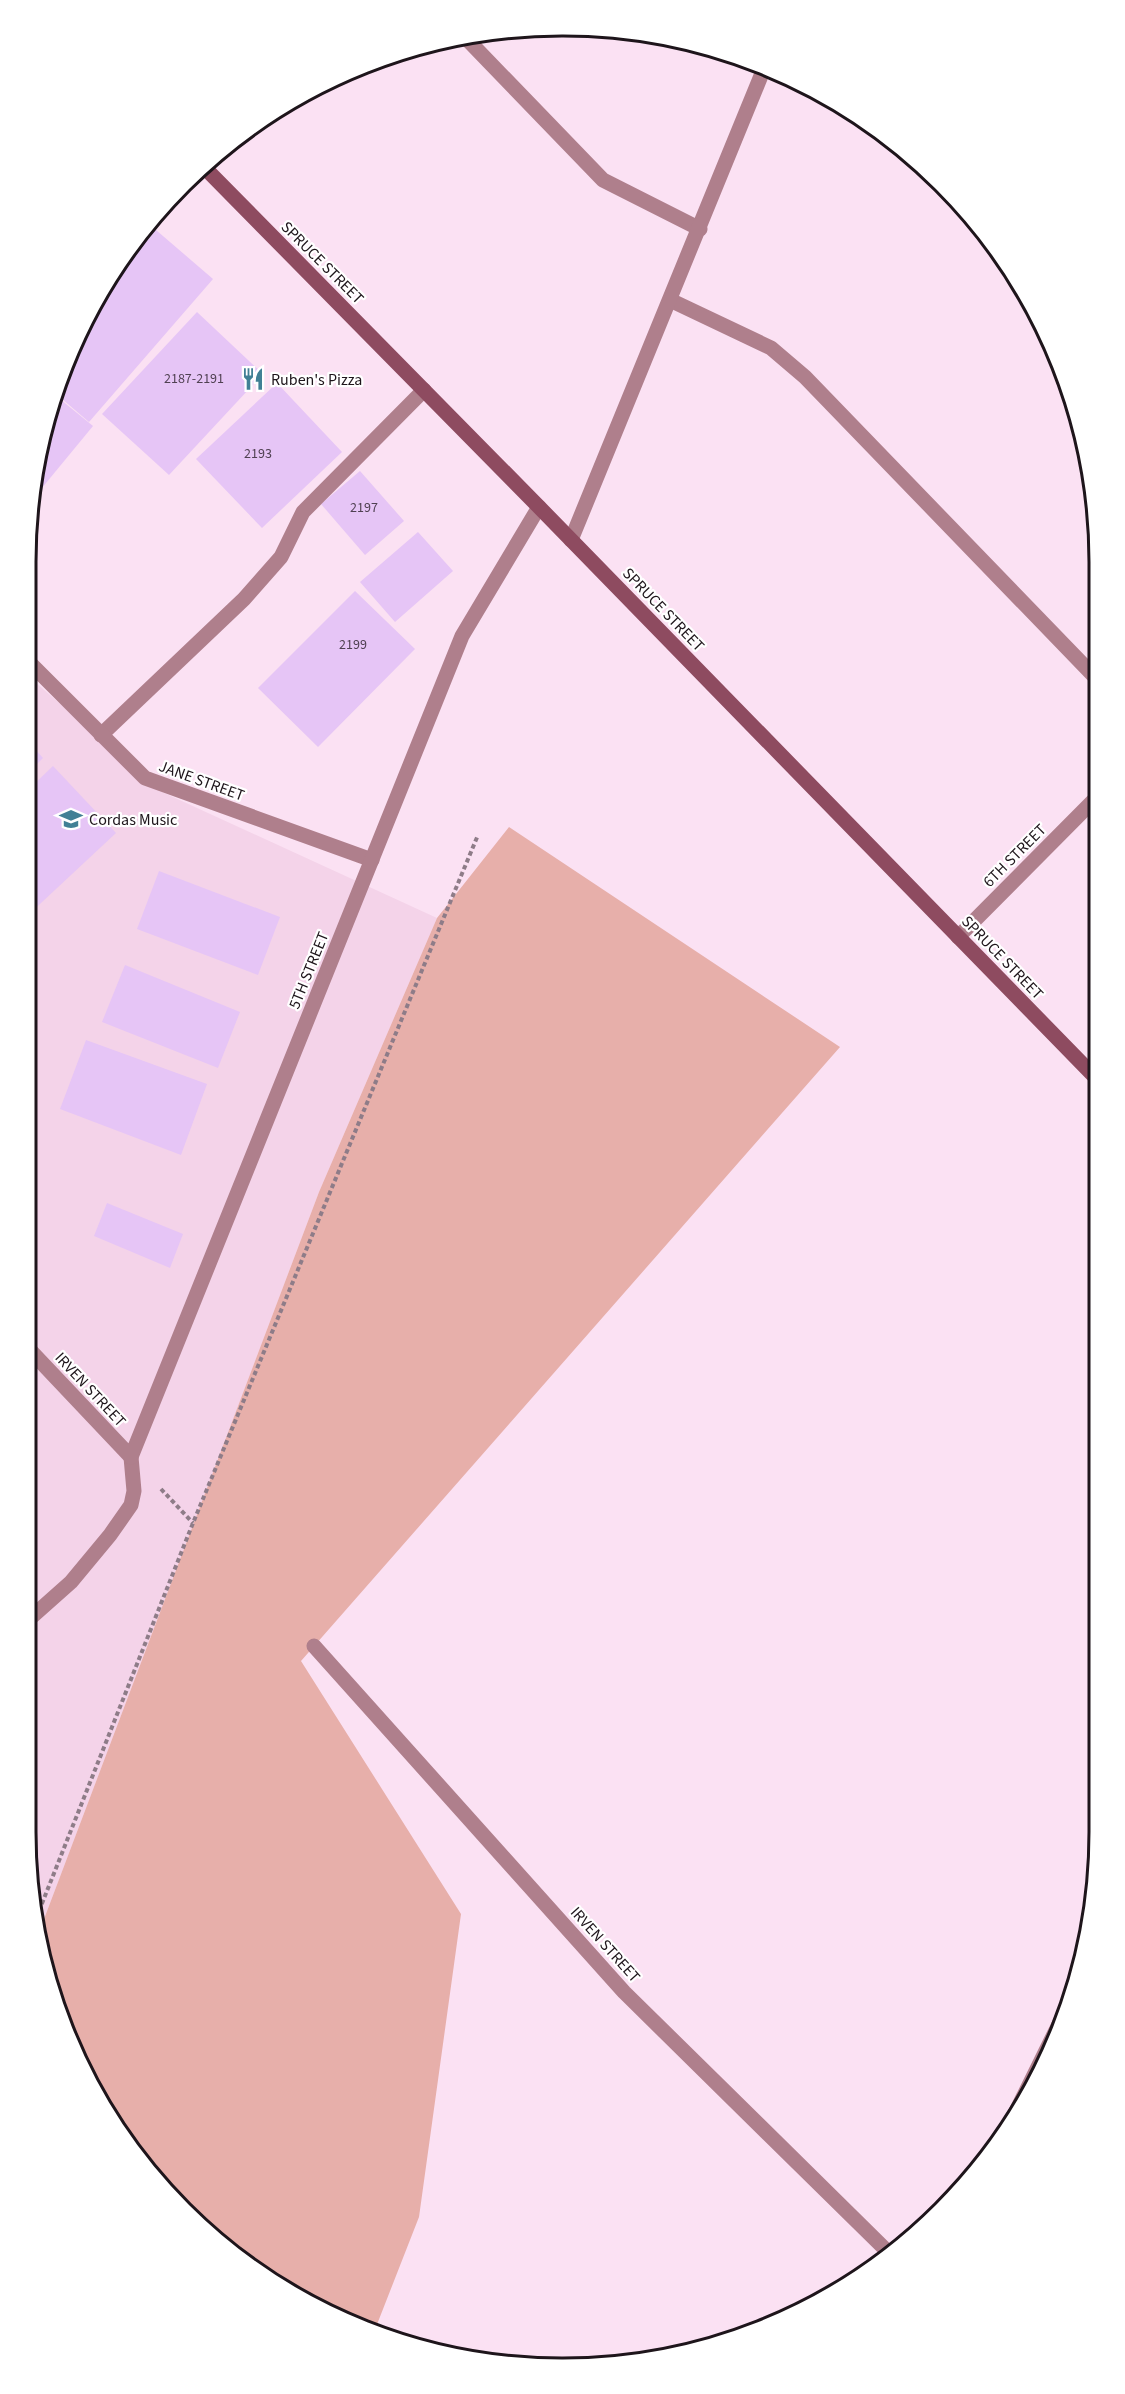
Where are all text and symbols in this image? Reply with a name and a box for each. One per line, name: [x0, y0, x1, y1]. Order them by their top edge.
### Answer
street label: SPRUCE STREET: [276, 216, 369, 309]
restaurant icon: Ruben's Pizza: [240, 366, 266, 392]
house number: 2187-2191: [164, 369, 224, 389]
place label: Ruben's Pizza: [271, 369, 362, 391]
house number: 2193: [244, 444, 272, 464]
house number: 2197: [350, 498, 378, 518]
street label: SPRUCE STREET: [617, 563, 709, 657]
house number: 2199: [339, 635, 367, 655]
street label: JANE STREET: [156, 755, 248, 807]
school or university icon: Cordas Music: [58, 806, 84, 832]
place label: Cordas Music: [89, 809, 177, 831]
street label: 6TH STREET: [978, 819, 1052, 892]
street label: SPRUCE STREET: [956, 911, 1048, 1005]
street label: 5TH STREET: [283, 928, 335, 1012]
street label: IRVEN STREET: [50, 1347, 131, 1432]
street label: IRVEN STREET: [565, 1902, 645, 1988]

